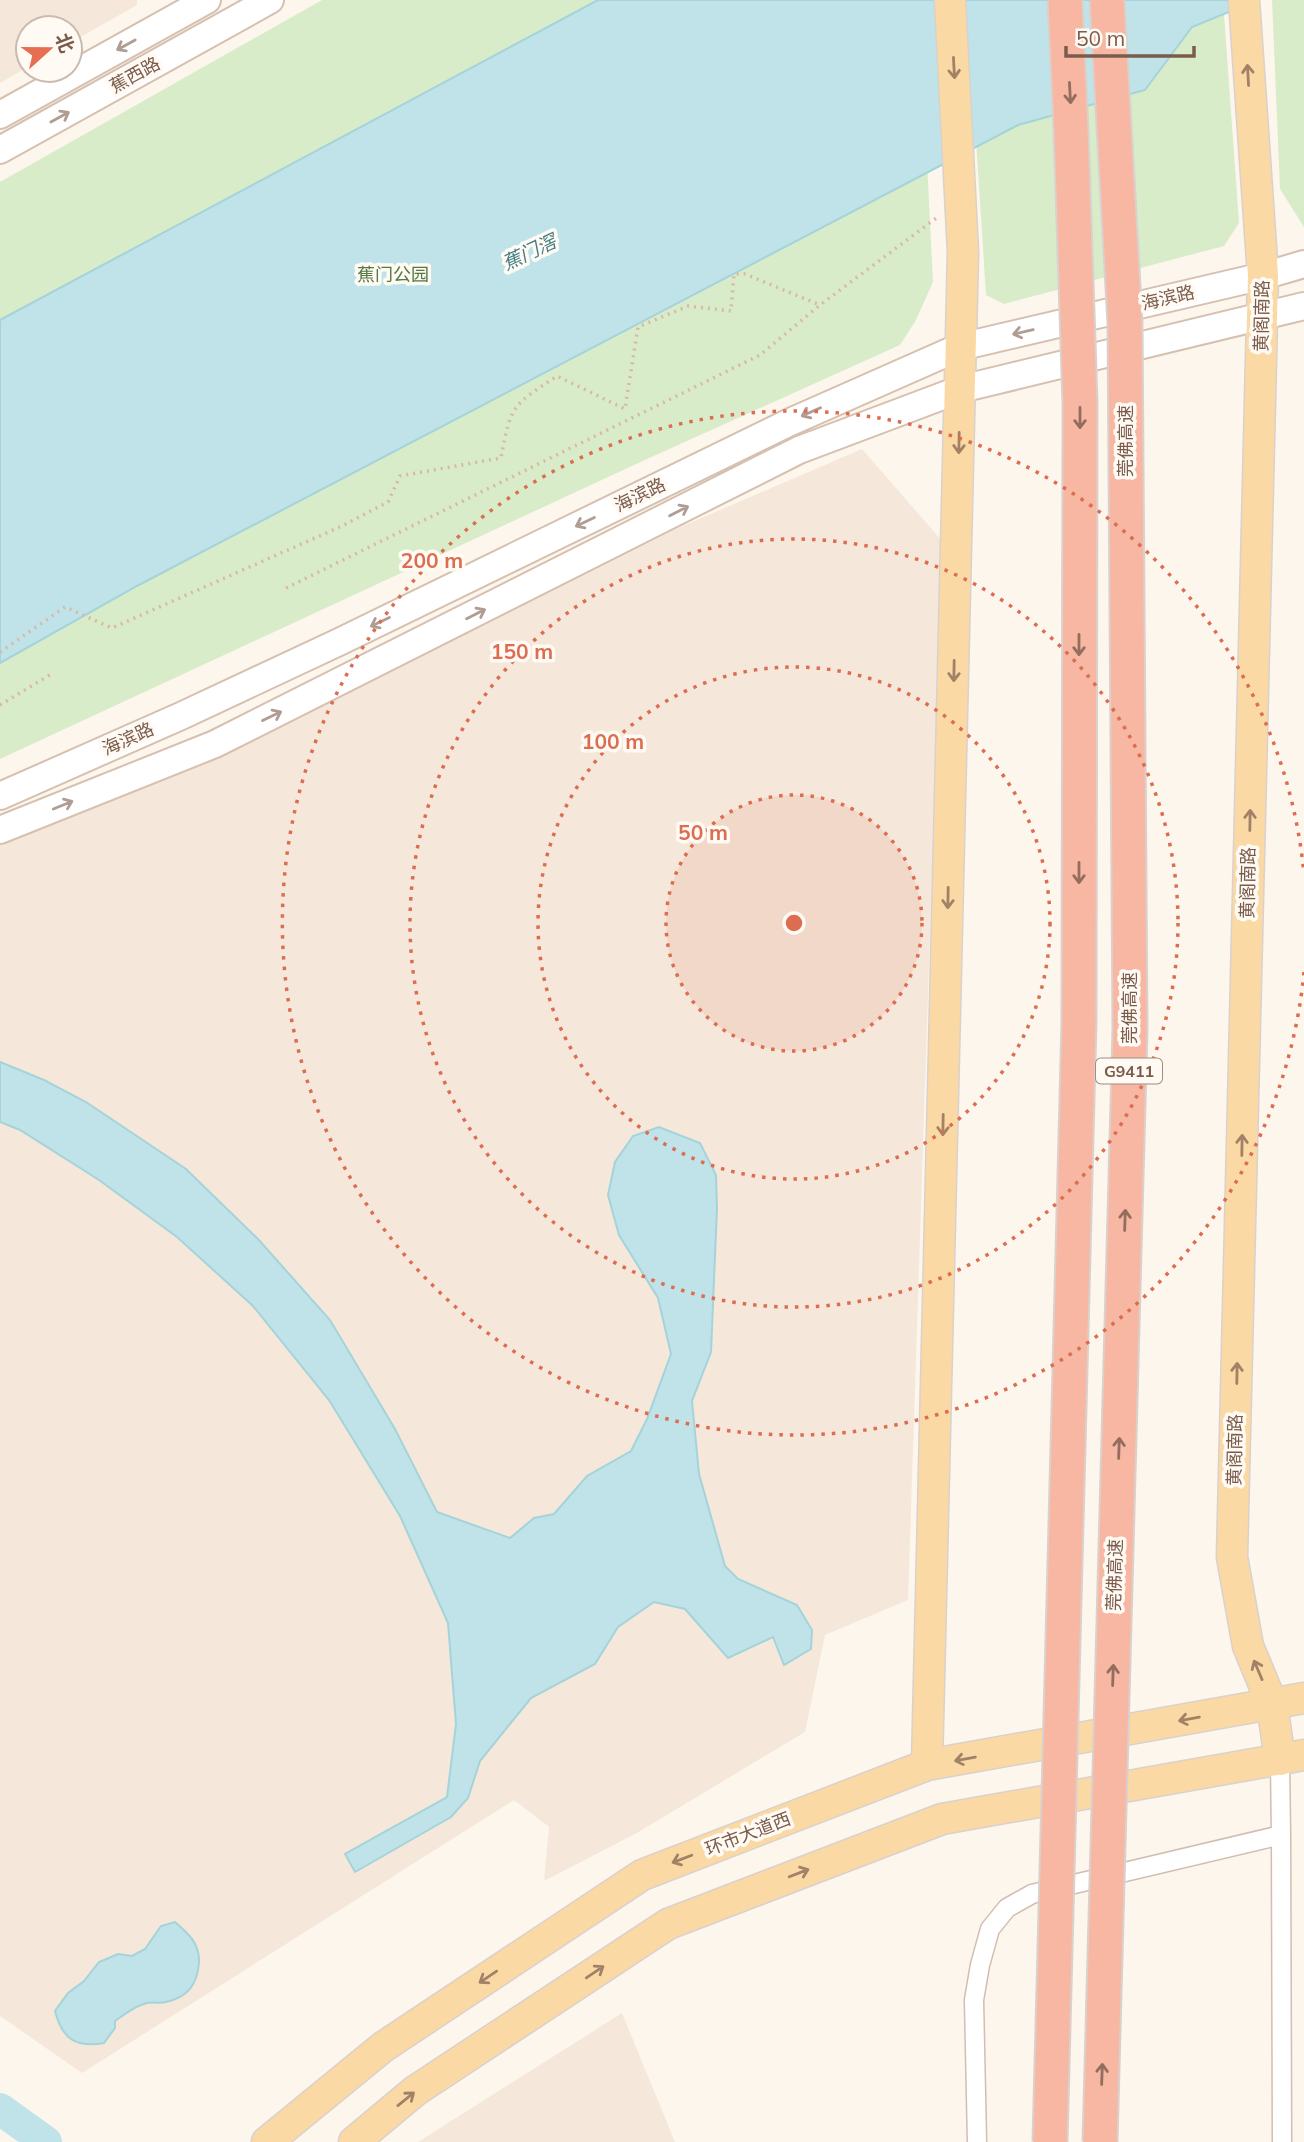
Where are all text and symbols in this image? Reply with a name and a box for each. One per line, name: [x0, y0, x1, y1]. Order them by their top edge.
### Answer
north arrow: [14, 14, 84, 84]
scale bar: [1066, 14, 1194, 58]
text: 50 m: [1076, 25, 1125, 51]
text: 北: [50, 30, 79, 56]
one-way arrow: [116, 39, 137, 52]
street label: 蕉西路: [106, 51, 164, 98]
one-way arrow: [947, 56, 960, 79]
one-way arrow: [1241, 64, 1254, 86]
one-way arrow: [1063, 81, 1076, 104]
one-way arrow: [49, 110, 69, 124]
water label: 蕉门滘: [498, 228, 563, 275]
park label: 蕉门公园: [357, 263, 429, 286]
street label: 海滨路: [1139, 280, 1197, 315]
street label: 黄阁南路: [1249, 280, 1274, 352]
one-way arrow: [1012, 326, 1035, 339]
street label: 莞佛高速: [1114, 405, 1137, 477]
one-way arrow: [1073, 406, 1087, 429]
one-way arrow: [801, 407, 823, 420]
one-way arrow: [953, 431, 966, 454]
street label: 海滨路: [610, 472, 669, 517]
one-way arrow: [668, 504, 689, 517]
one-way arrow: [575, 516, 596, 529]
text: 200 m: [401, 547, 463, 573]
one-way arrow: [465, 606, 486, 620]
one-way arrow: [370, 616, 391, 629]
one-way arrow: [1072, 634, 1086, 657]
text: 150 m: [491, 638, 553, 664]
one-way arrow: [947, 659, 961, 682]
one-way arrow: [261, 708, 282, 722]
street label: 海滨路: [98, 717, 157, 760]
text: 100 m: [582, 728, 644, 754]
one-way arrow: [52, 798, 74, 811]
one-way arrow: [1243, 809, 1257, 832]
text: 50 m: [678, 819, 728, 845]
street label: 黄阁南路: [1235, 847, 1260, 919]
one-way arrow: [1072, 861, 1086, 884]
one-way arrow: [942, 886, 955, 909]
centre of rings: [782, 911, 806, 935]
street label: 莞佛高速: [1118, 972, 1141, 1044]
road number: G9411: [1096, 1058, 1162, 1084]
one-way arrow: [936, 1114, 950, 1137]
one-way arrow: [1236, 1134, 1249, 1157]
one-way arrow: [1118, 1209, 1132, 1232]
one-way arrow: [1230, 1362, 1244, 1385]
street label: 黄阁南路: [1222, 1414, 1247, 1486]
one-way arrow: [1112, 1436, 1126, 1459]
street label: 莞佛高速: [1102, 1539, 1127, 1611]
one-way arrow: [1250, 1660, 1263, 1682]
one-way arrow: [1106, 1664, 1119, 1687]
one-way arrow: [1178, 1713, 1201, 1726]
one-way arrow: [954, 1753, 977, 1766]
street label: 环市大道西: [702, 1807, 794, 1860]
one-way arrow: [671, 1854, 693, 1867]
one-way arrow: [787, 1866, 809, 1879]
one-way arrow: [585, 1965, 604, 1979]
one-way arrow: [479, 1970, 498, 1984]
one-way arrow: [1095, 2063, 1109, 2086]
one-way arrow: [397, 2091, 415, 2106]

